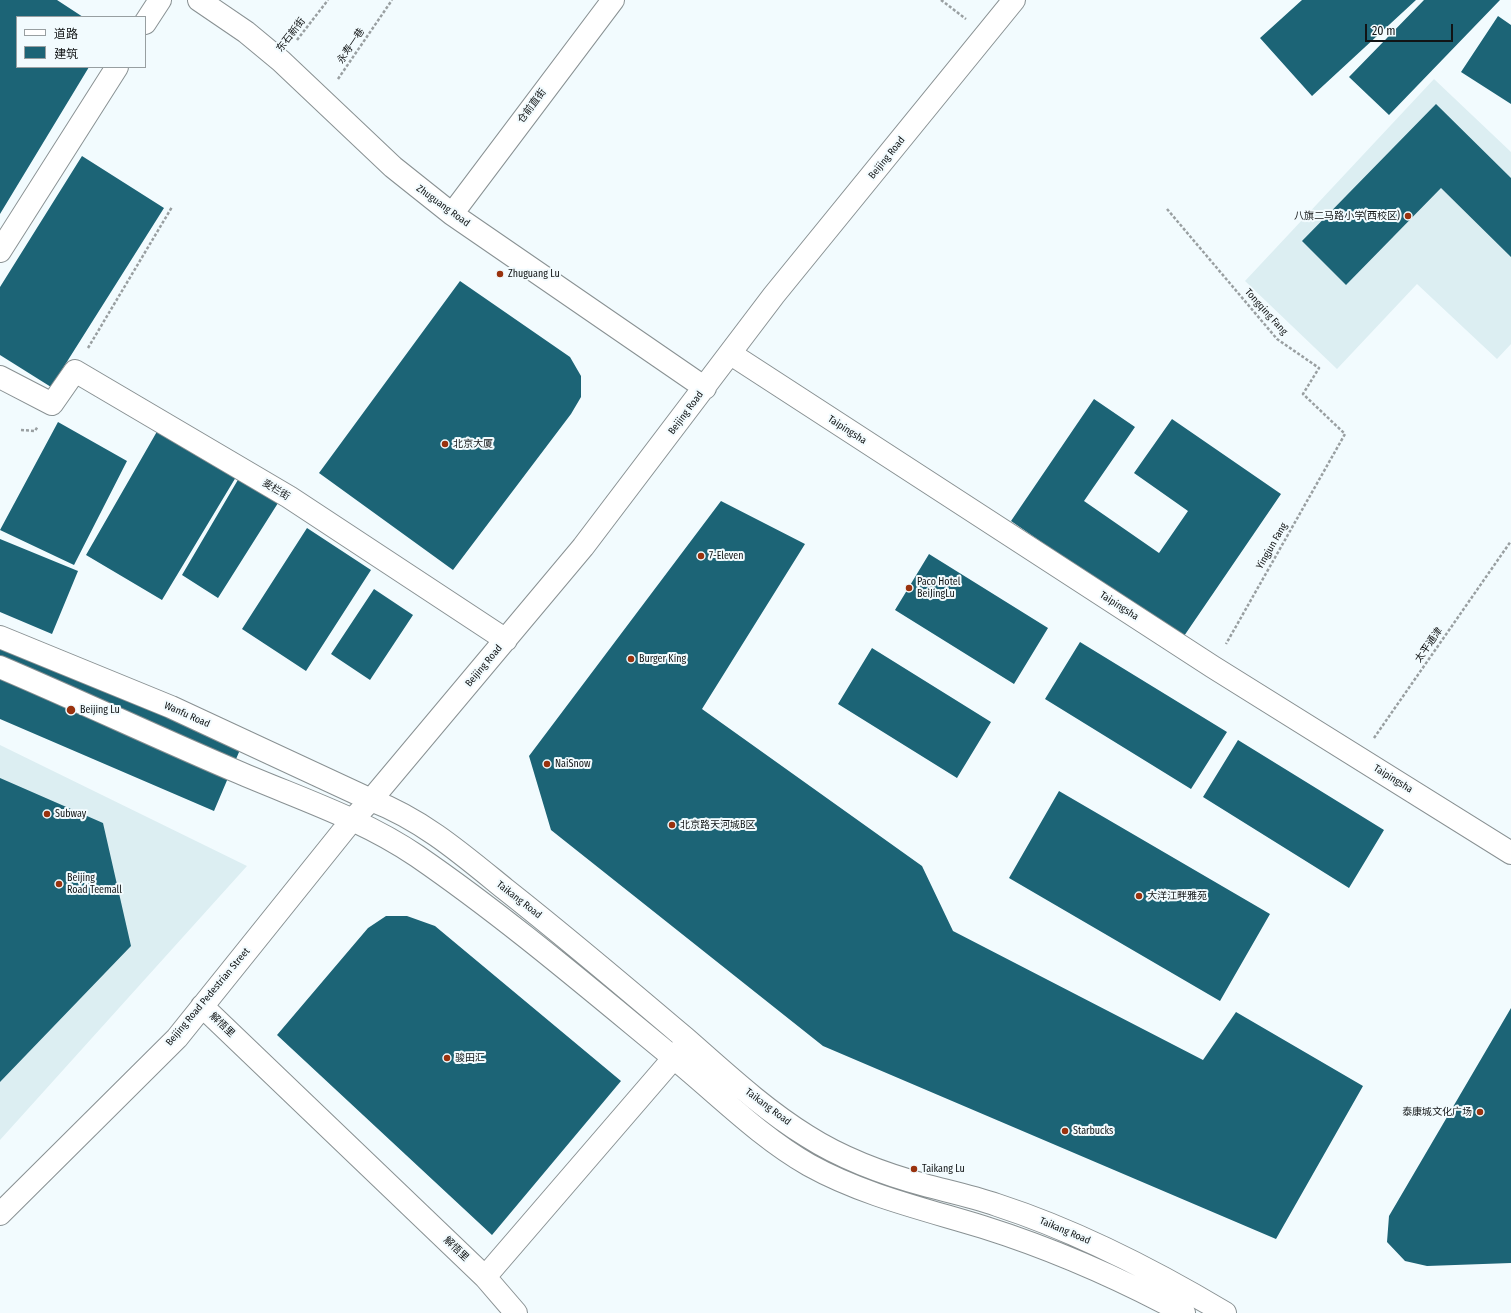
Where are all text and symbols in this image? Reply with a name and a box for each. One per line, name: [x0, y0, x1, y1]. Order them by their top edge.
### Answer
legend: [16, 16, 146, 68]
street label: 东石新街: [274, 16, 308, 54]
scale bar: [1367, 16, 1455, 42]
text: 20 m: [1372, 24, 1396, 38]
street label: 永寿一巷: [335, 26, 367, 66]
text: 道路: [54, 27, 78, 41]
text: 建筑: [54, 47, 78, 61]
street label: 仓前直街: [515, 86, 549, 126]
street label: Beijing Road: [866, 134, 908, 182]
street label: Zhuguang Road: [414, 183, 472, 229]
place label: 八旗二马路小学(西校区): [1294, 210, 1400, 222]
marker: 八旗二马路小学(西校区): [1403, 211, 1413, 221]
place label: Zhuguang Lu: [508, 268, 560, 280]
marker: Zhuguang Lu: [495, 269, 505, 279]
street label: Tongqing Fang: [1242, 286, 1290, 338]
street label: Beijing Road: [666, 389, 706, 437]
street label: Taipingsha: [825, 413, 869, 447]
place label: 北京大厦: [453, 438, 493, 450]
marker: 北京大厦: [440, 439, 450, 449]
street label: 麦栏街: [260, 477, 292, 503]
street label: Yingjun Fang: [1254, 521, 1290, 571]
place label: 7-Eleven: [709, 550, 743, 562]
marker: 7-Eleven: [696, 551, 706, 561]
place label: Paco Hotel BeiJingLu: [917, 576, 960, 600]
marker: Paco Hotel BeiJingLu: [904, 583, 914, 593]
street label: Taipingsha: [1097, 589, 1141, 623]
street label: 太平通津: [1413, 625, 1445, 665]
street label: Beijing Road: [463, 643, 505, 689]
place label: Burger King: [639, 653, 686, 665]
marker: Burger King: [626, 654, 636, 664]
street label: Wanfu Road: [162, 700, 212, 730]
marker: Beijing Lu: [65, 704, 77, 716]
place label: Beijing Lu: [80, 704, 120, 716]
place label: NaiSnow: [555, 758, 591, 770]
marker: NaiSnow: [542, 759, 552, 769]
street label: Taipingsha: [1371, 762, 1415, 796]
place label: Subway: [55, 808, 86, 820]
marker: Subway: [42, 809, 52, 819]
place label: 北京路天河城B区: [680, 819, 755, 831]
marker: 北京路天河城B区: [667, 820, 677, 830]
place label: Beijing Road Teemall: [67, 872, 122, 896]
marker: Beijing Road Teemall: [54, 879, 64, 889]
street label: Taikang Road: [494, 879, 544, 921]
place label: 大洋江畔雅苑: [1147, 890, 1207, 902]
marker: 大洋江畔雅苑: [1134, 891, 1144, 901]
street label: Beijing Road Pedestrian Street: [163, 946, 253, 1048]
street label: 解悟里: [207, 1010, 237, 1040]
place label: 骏田汇: [455, 1052, 485, 1064]
marker: 骏田汇: [442, 1053, 452, 1063]
street label: Taikang Road: [743, 1086, 793, 1128]
place label: 泰康城文化广场: [1402, 1106, 1472, 1118]
marker: 泰康城文化广场: [1475, 1107, 1485, 1117]
place label: Starbucks: [1073, 1125, 1113, 1137]
marker: Starbucks: [1060, 1126, 1070, 1136]
place label: Taikang Lu: [922, 1163, 965, 1175]
marker: Taikang Lu: [909, 1164, 919, 1174]
street label: Taikang Road: [1038, 1215, 1092, 1247]
street label: 解悟里: [441, 1234, 471, 1264]

